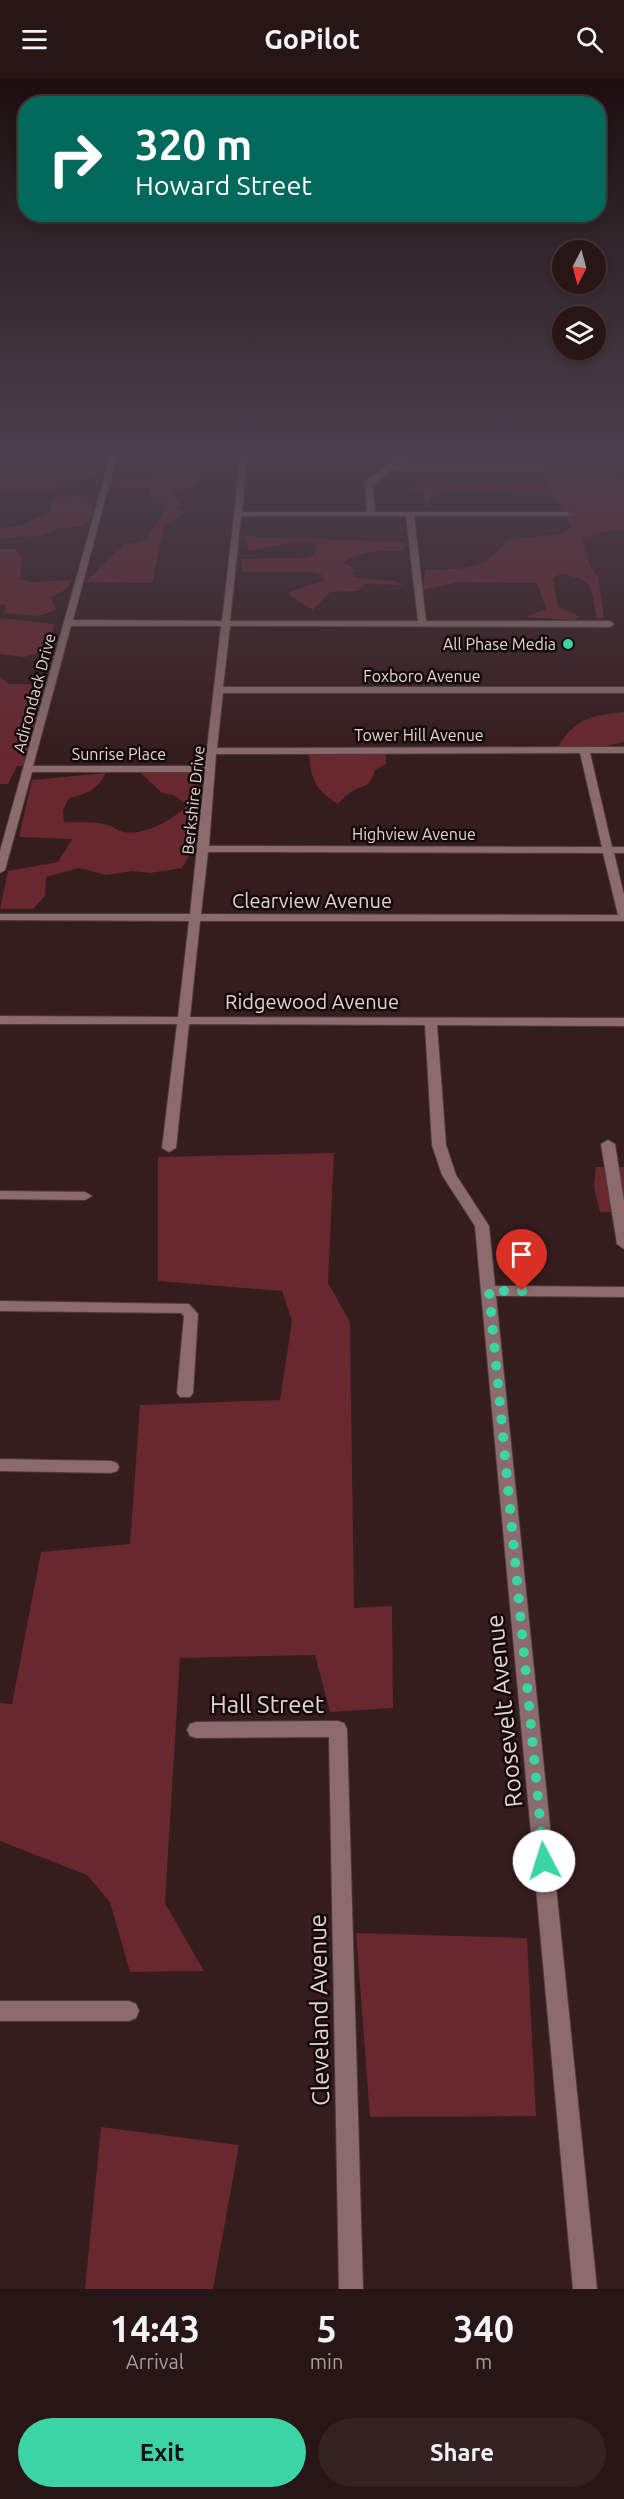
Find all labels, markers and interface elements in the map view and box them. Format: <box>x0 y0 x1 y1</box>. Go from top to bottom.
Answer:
icon: menu <box>18 23 51 56</box>
icon: search <box>573 23 606 56</box>
text: GoPilot <box>264 24 360 54</box>
icon: right <box>36 120 114 198</box>
text: 320 m <box>135 121 252 168</box>
text: Howard Street <box>135 170 312 200</box>
north arrow <box>552 240 606 294</box>
map controls <box>552 240 606 360</box>
button: layers <box>552 306 606 360</box>
street label: Adirondack Drive <box>9 631 59 755</box>
place label: All Phase Media <box>443 635 556 653</box>
marker: All Phase Media <box>561 637 575 651</box>
street label: Foxboro Avenue <box>363 667 481 685</box>
street label: Tower Hill Avenue <box>354 726 484 744</box>
street label: Sunrise Place <box>72 745 166 763</box>
street label: Berkshire Drive <box>178 745 208 855</box>
street label: Highview Avenue <box>352 825 476 843</box>
street label: Clearview Avenue <box>232 889 392 912</box>
street label: Ridgewood Avenue <box>225 990 399 1013</box>
pin <box>496 1229 547 1291</box>
icon: arrive <box>505 1238 538 1271</box>
street label: Roosevelt Avenue <box>480 1613 528 1809</box>
street label: Hall Street <box>210 1691 325 1718</box>
position arrow <box>512 1829 576 1893</box>
street label: Cleveland Avenue <box>304 1914 334 2106</box>
text: 14:43 <box>110 2308 200 2349</box>
text: 5 <box>316 2308 337 2349</box>
text: 340 <box>453 2308 514 2349</box>
text: Arrival <box>126 2350 184 2373</box>
text: min <box>310 2350 343 2373</box>
text: m <box>475 2350 492 2373</box>
button: Exit <box>18 2418 306 2487</box>
button: Share <box>318 2418 606 2487</box>

